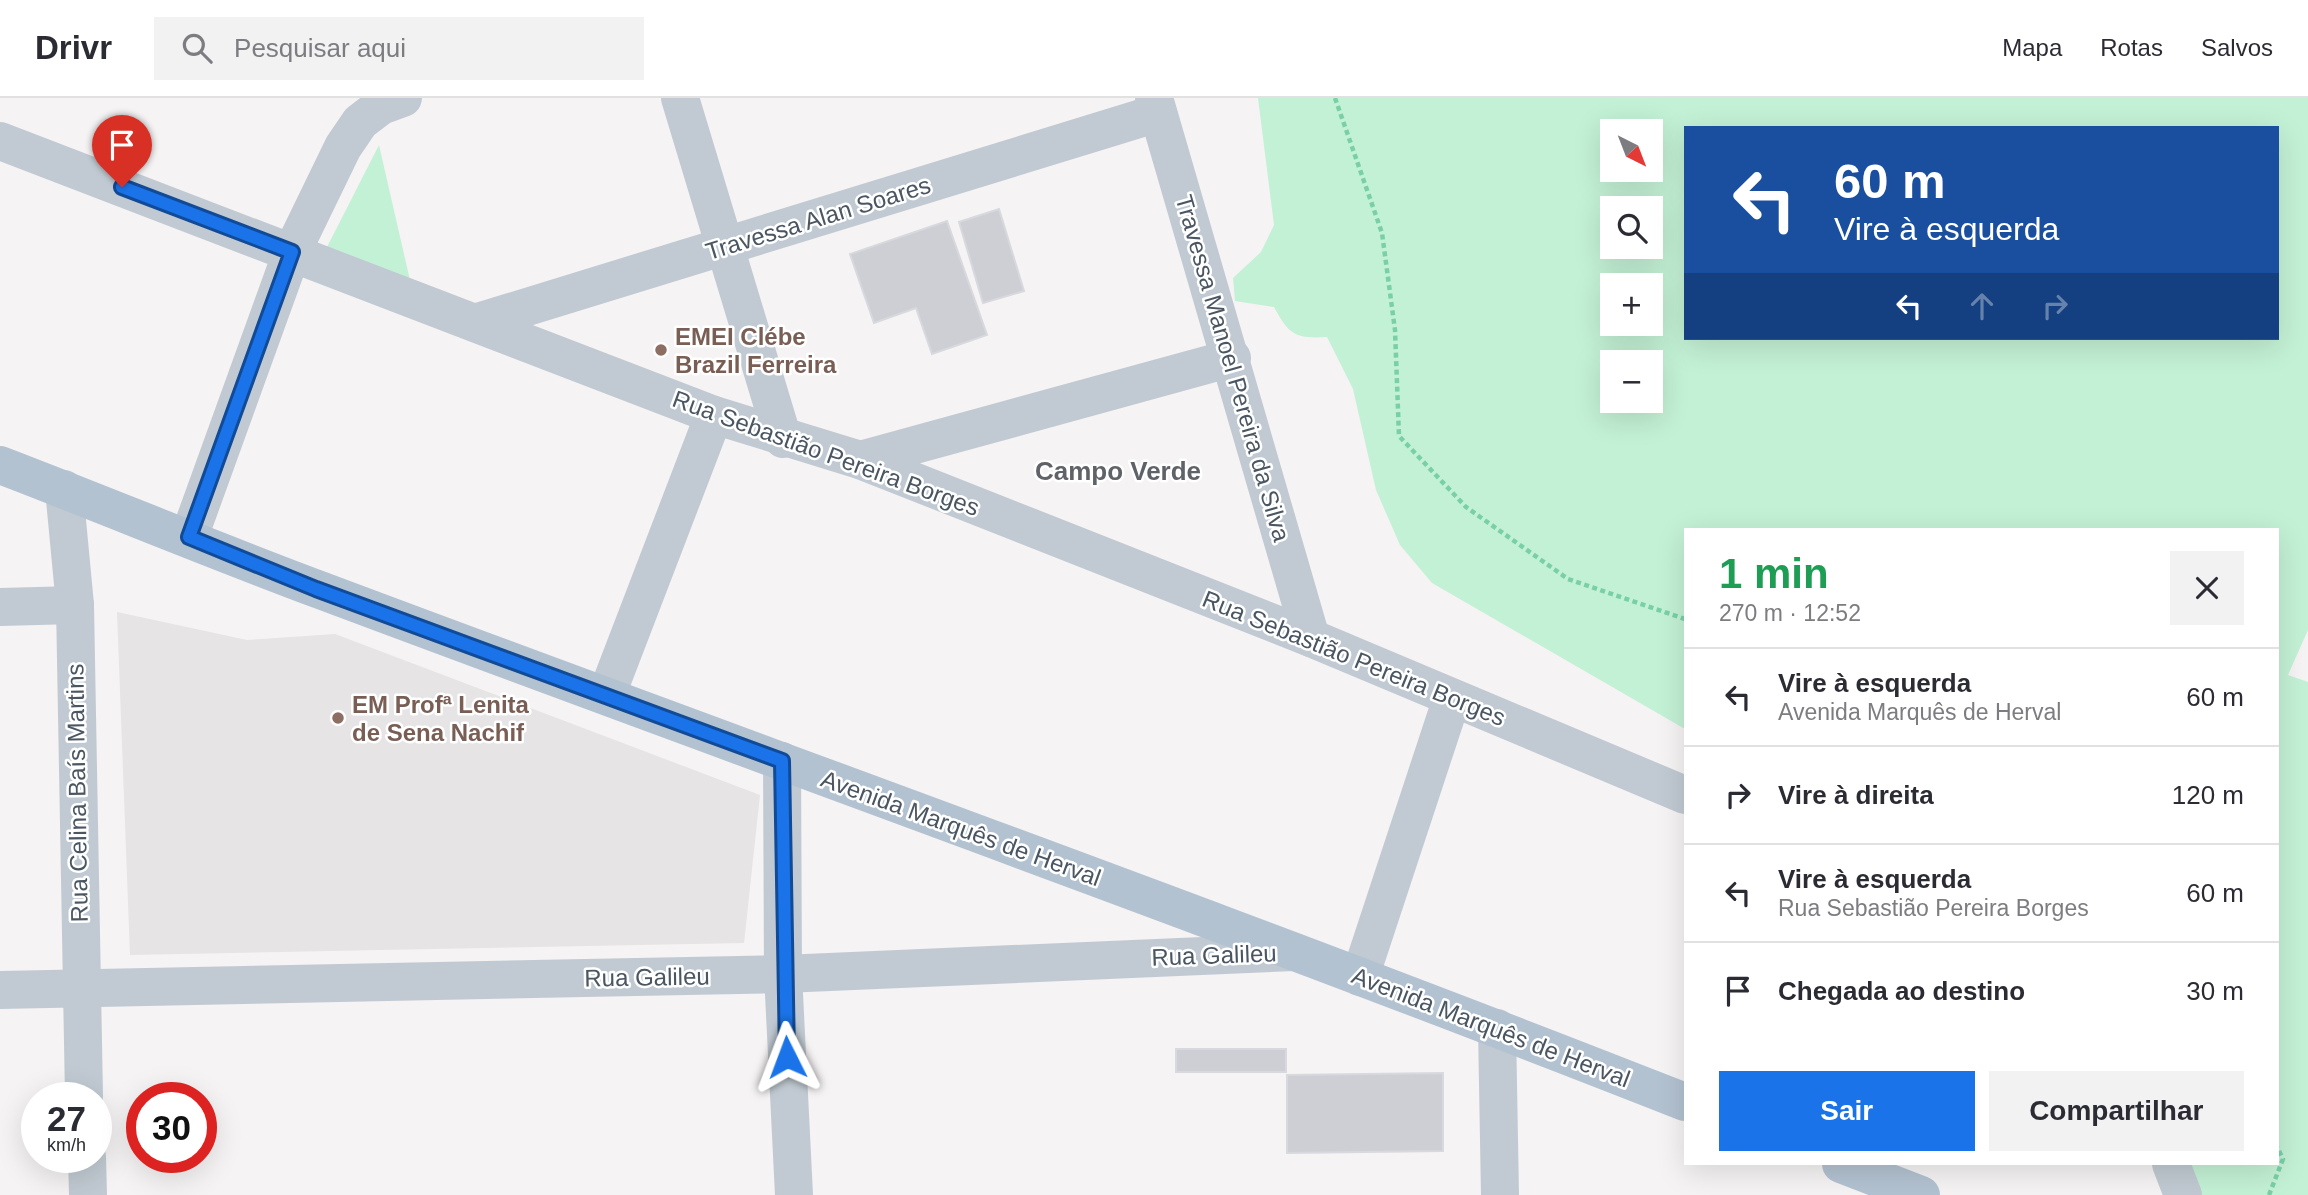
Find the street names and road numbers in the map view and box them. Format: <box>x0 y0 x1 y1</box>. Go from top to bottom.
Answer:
street label: Travessa Alan Soares <box>702 171 934 265</box>
street label: Travessa Manoel Pereira da Silva <box>1171 192 1296 545</box>
street label: Rua Sebastião Pereira Borges <box>669 385 983 521</box>
street label: Rua Sebastião Pereira Borges <box>1199 585 1509 731</box>
street label: Rua Celina Baís Martins <box>61 663 93 923</box>
street label: Avenida Marquês de Herval <box>817 765 1105 891</box>
street label: Rua Galileu <box>1151 939 1277 971</box>
street label: Avenida Marquês de Herval <box>1348 961 1634 1093</box>
street label: Rua Galileu <box>584 962 710 992</box>

